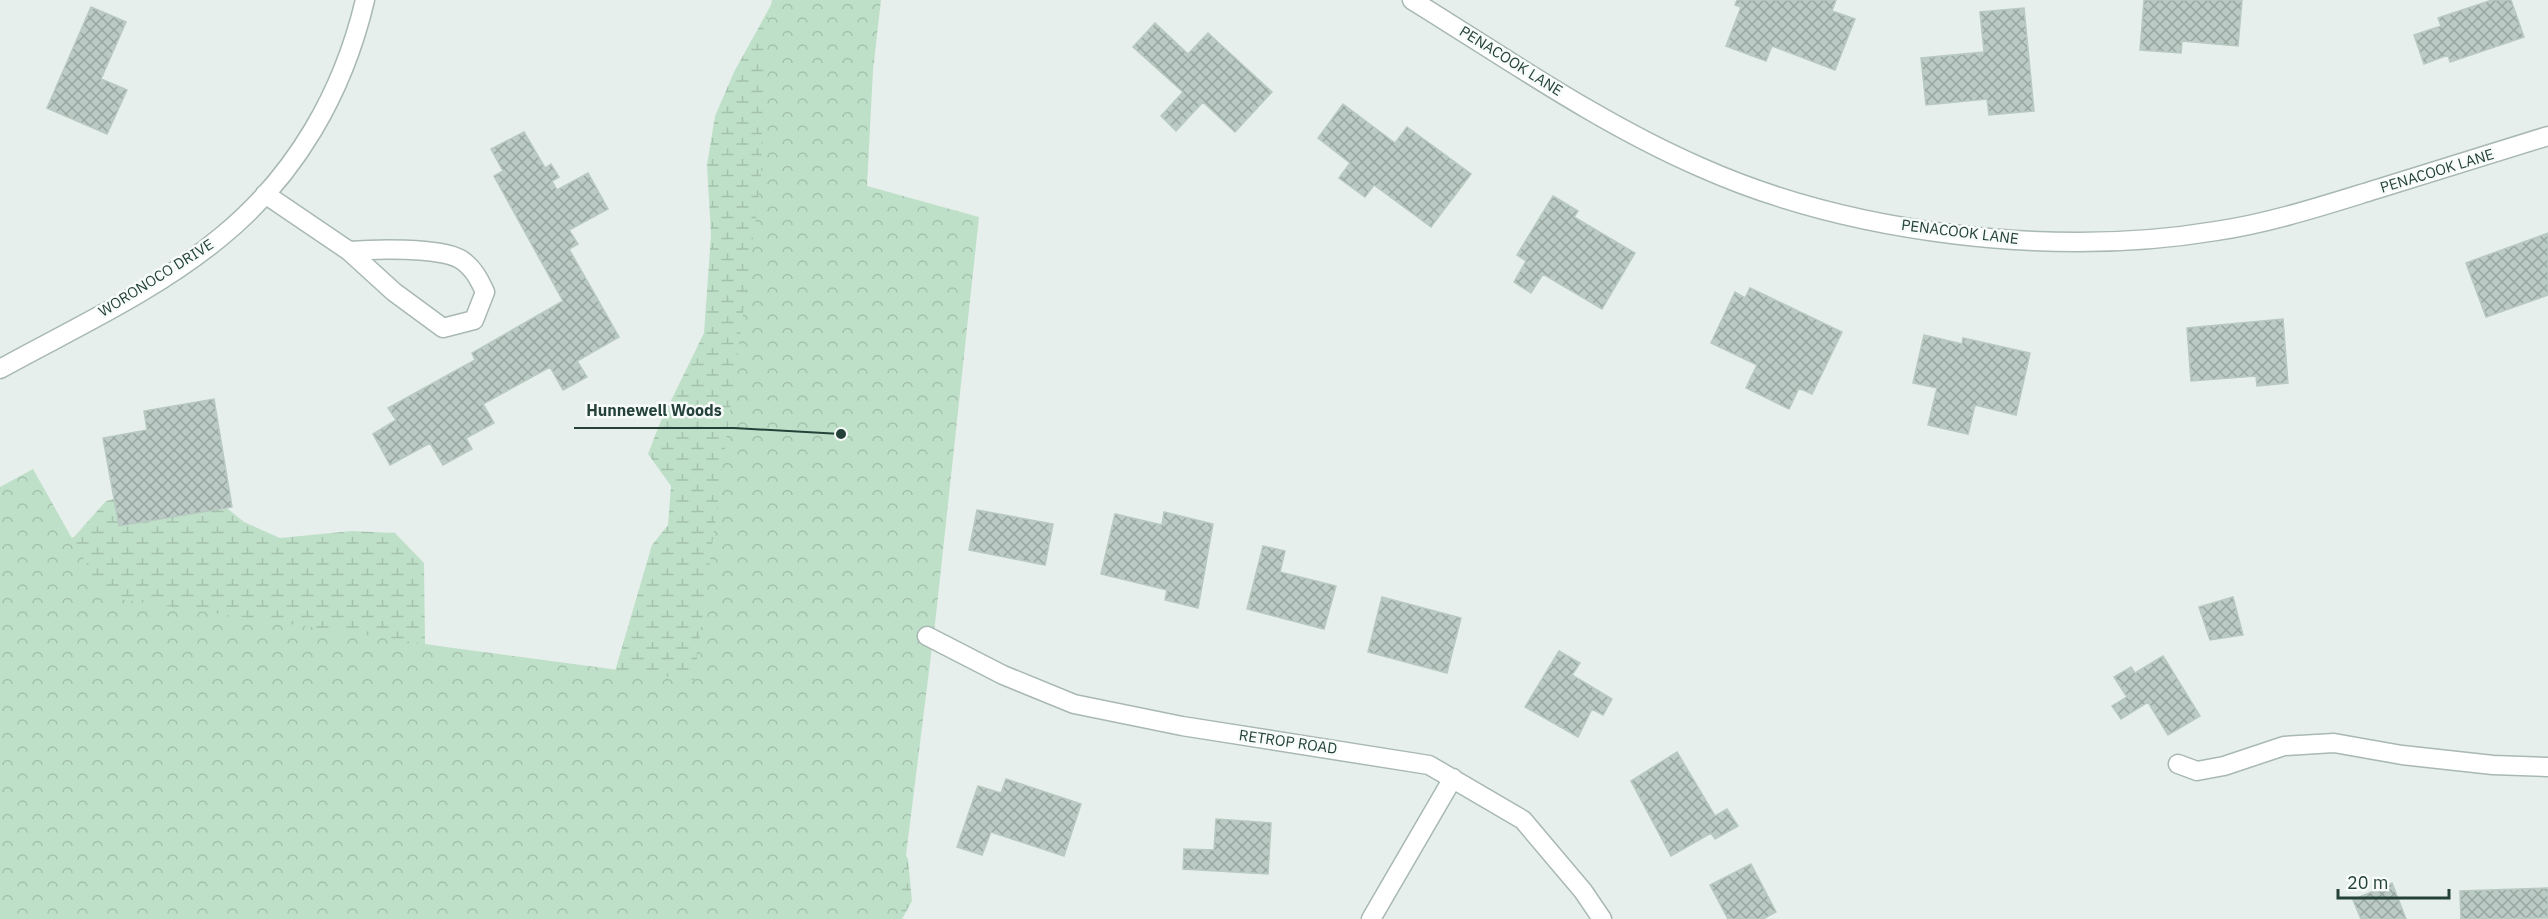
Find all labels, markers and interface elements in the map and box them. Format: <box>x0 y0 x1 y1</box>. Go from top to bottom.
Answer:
street label: PENACOOK LANE <box>1456 21 1566 100</box>
street label: PENACOOK LANE <box>2378 144 2496 197</box>
street label: PENACOOK LANE <box>1900 215 2020 248</box>
street label: WORONOCO DRIVE <box>95 235 217 321</box>
callout: Hunnewell Woods <box>574 394 734 428</box>
text: Hunnewell Woods <box>586 400 722 420</box>
street label: RETROP ROAD <box>1238 725 1338 758</box>
scale bar <box>2338 862 2449 900</box>
text: 20 m <box>2347 871 2389 894</box>

